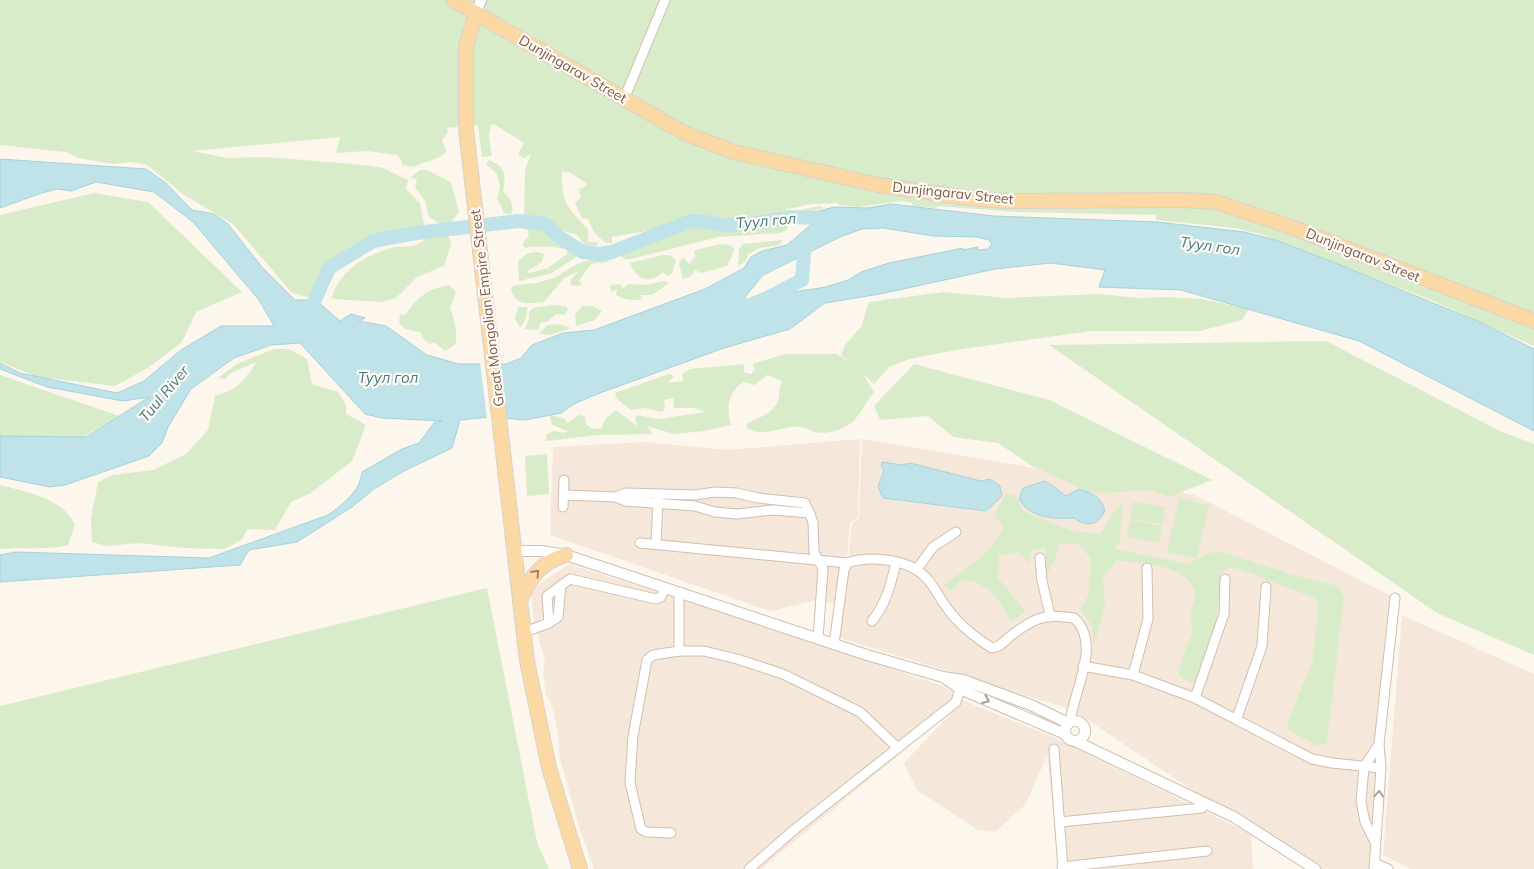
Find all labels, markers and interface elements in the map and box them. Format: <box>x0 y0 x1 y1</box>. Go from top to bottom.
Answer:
street label: Dunjingarav Street <box>516 31 630 107</box>
street label: Dunjingarav Street <box>892 178 1014 208</box>
street label: Great Mongolian Empire Street <box>466 208 508 408</box>
water label: Туул гол <box>735 208 797 233</box>
street label: Dunjingarav Street <box>1303 224 1423 286</box>
water label: Туул гол <box>1179 232 1242 259</box>
water label: Tuul River <box>134 361 193 426</box>
water label: Туул гол <box>358 368 418 387</box>
one-way arrow <box>530 569 539 578</box>
one-way arrow <box>981 693 990 704</box>
one-way arrow <box>1373 789 1384 797</box>

